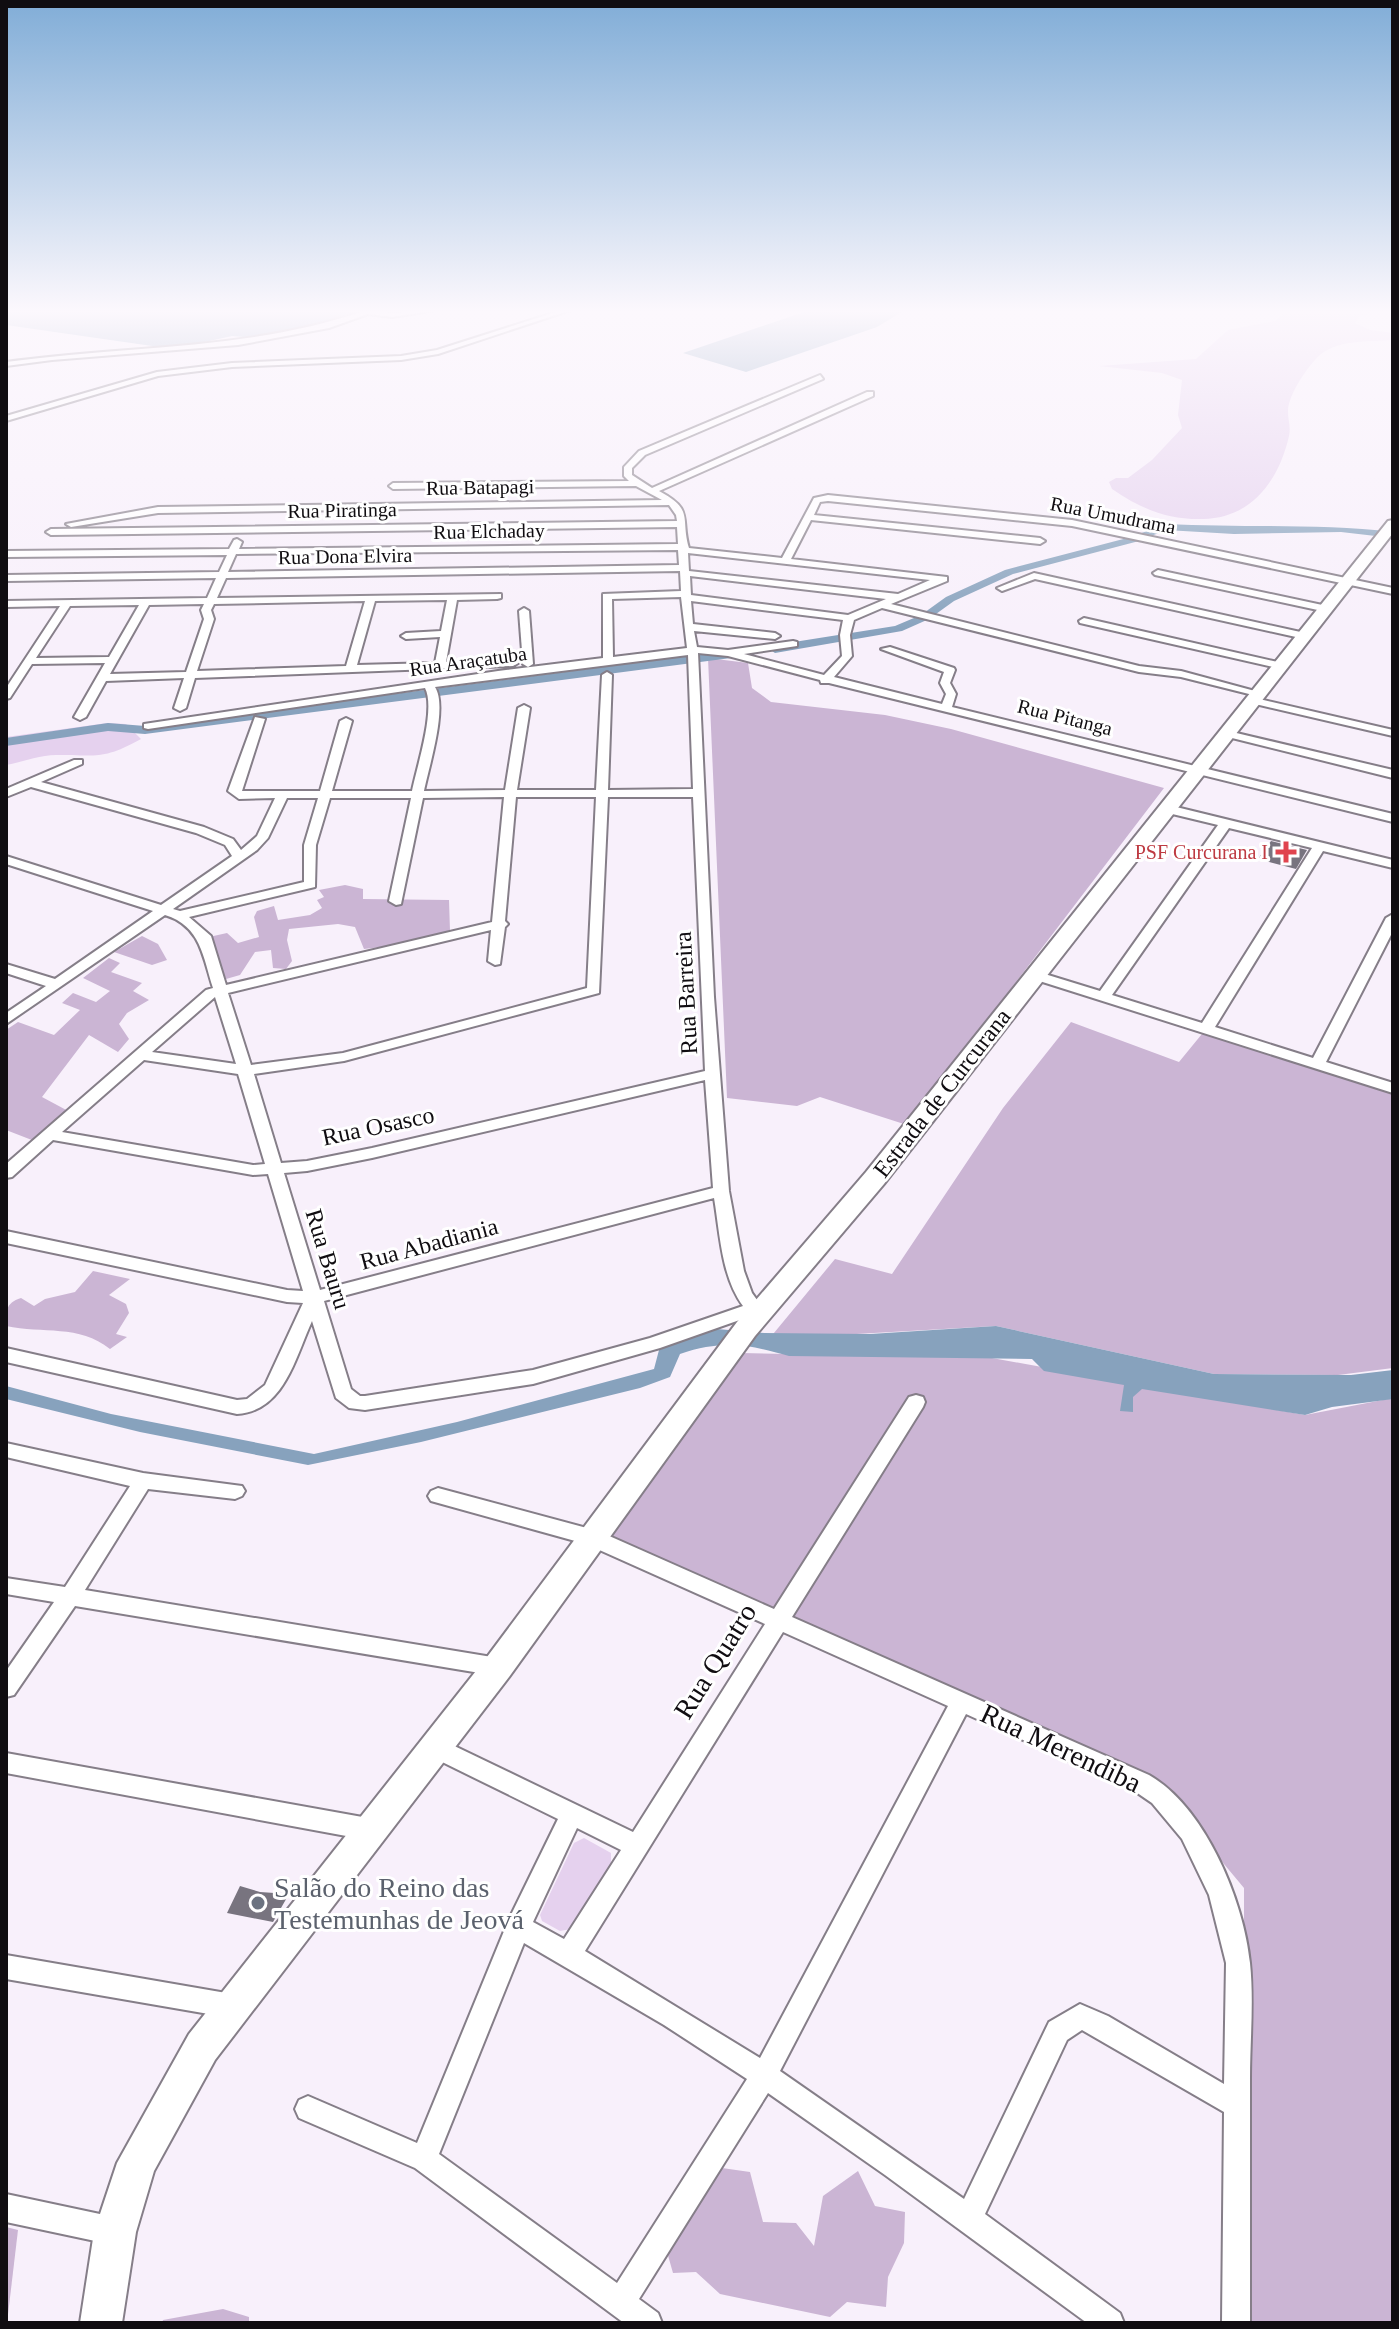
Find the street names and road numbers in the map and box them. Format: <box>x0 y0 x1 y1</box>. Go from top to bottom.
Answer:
street label: Rua Batapagi <box>426 475 535 500</box>
street label: Rua Umudrama <box>1048 492 1178 538</box>
street label: Rua Piratinga <box>287 498 397 523</box>
street label: Rua Elchaday <box>433 519 545 544</box>
street label: Rua Dona Elvira <box>278 544 413 568</box>
street label: Rua Araçatuba <box>408 642 528 681</box>
street label: Rua Pitanga <box>1015 695 1115 740</box>
street label: Rua Barreira <box>670 930 702 1055</box>
street label: Estrada de Curcurana <box>868 1003 1016 1182</box>
street label: Rua Osasco <box>320 1101 436 1151</box>
street label: Rua Bauru <box>300 1206 356 1312</box>
street label: Rua Abadiania <box>357 1213 501 1275</box>
street label: Rua Quatro <box>667 1598 763 1724</box>
street label: Rua Merendiba <box>976 1697 1147 1799</box>

